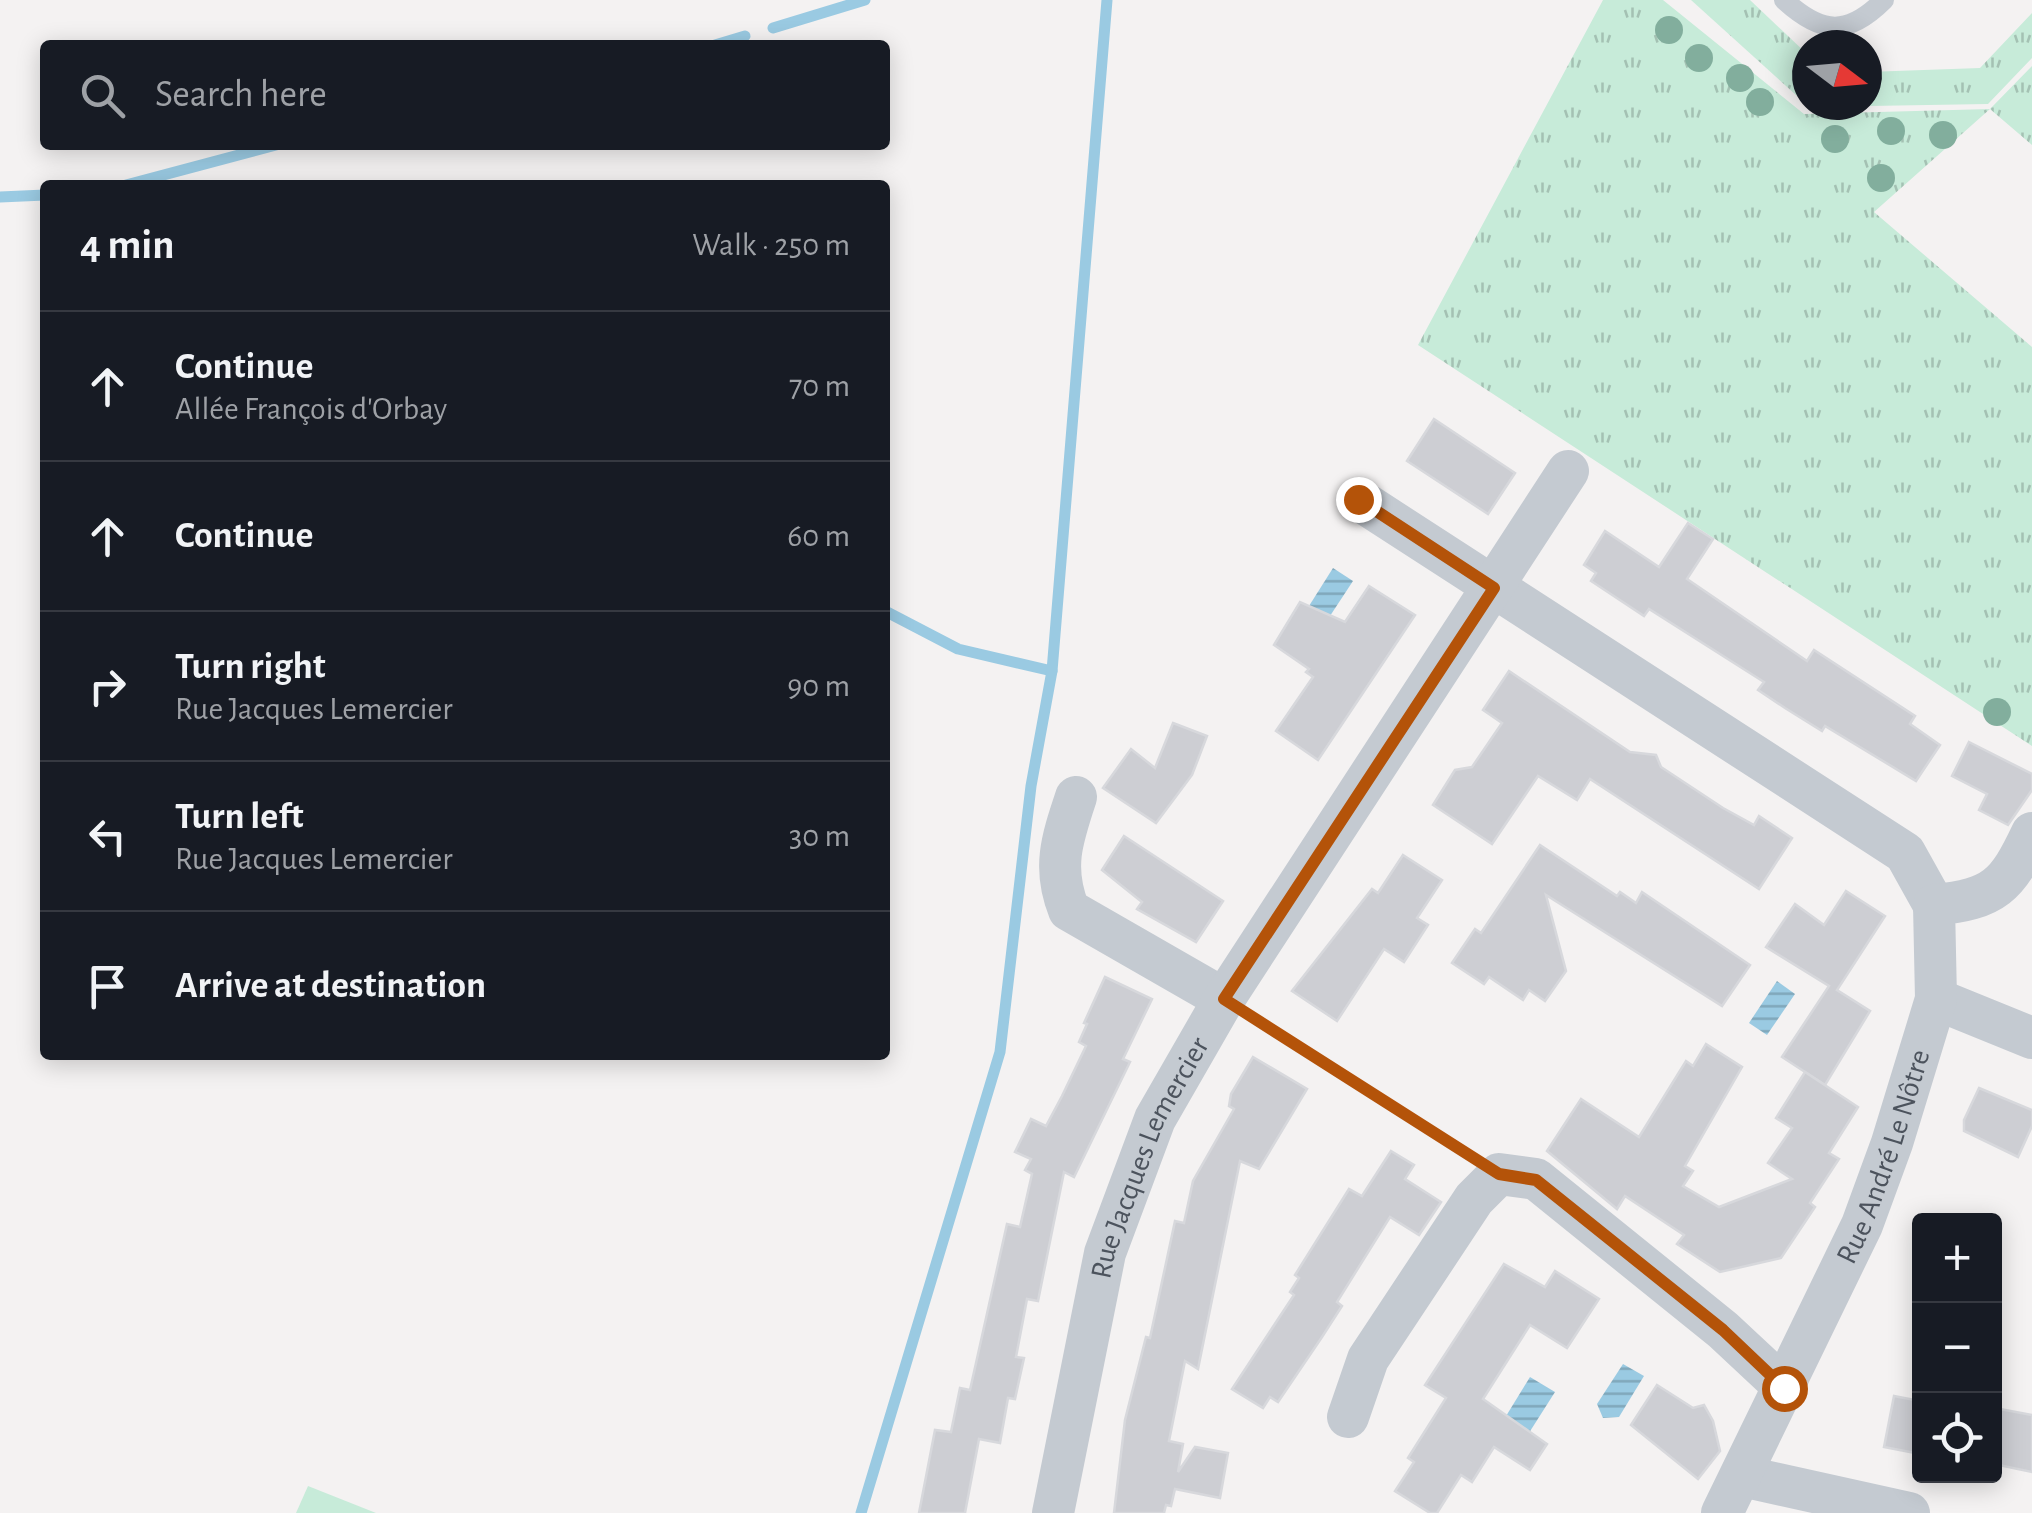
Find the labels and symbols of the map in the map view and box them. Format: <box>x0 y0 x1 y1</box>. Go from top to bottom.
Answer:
north arrow <box>1792 30 1882 120</box>
route end <box>1336 477 1382 523</box>
street label: Rue Jacques Lemercier <box>1086 1032 1215 1281</box>
street label: Rue André Le Nôtre <box>1832 1046 1936 1269</box>
route start <box>1762 1366 1808 1412</box>

